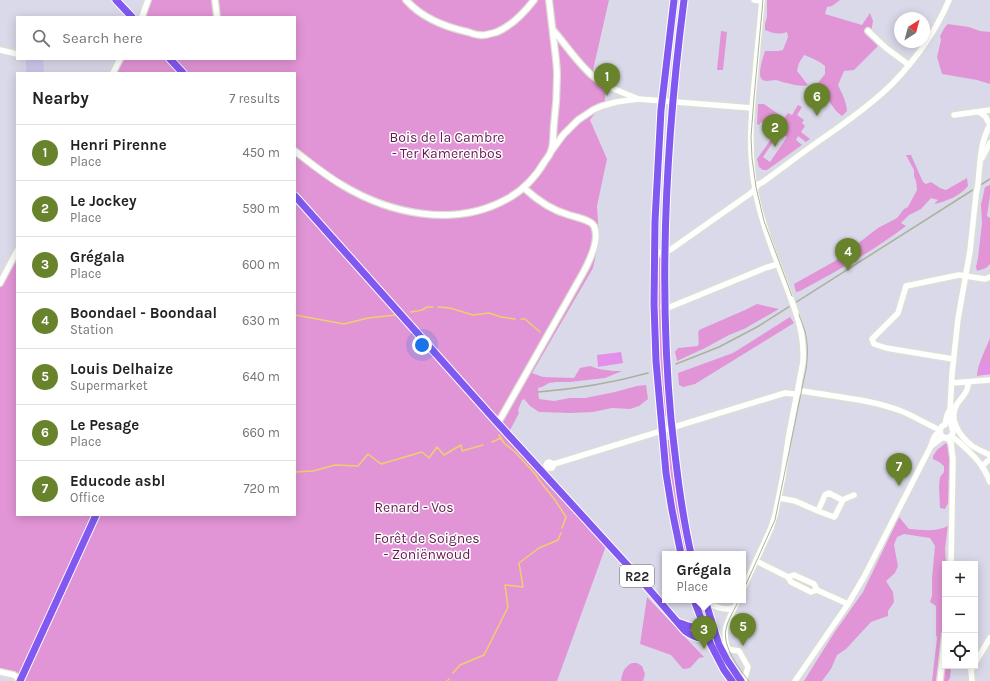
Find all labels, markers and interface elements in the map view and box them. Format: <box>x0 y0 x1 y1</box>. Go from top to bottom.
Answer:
north arrow <box>894 12 930 48</box>
search box <box>16 16 296 60</box>
icon: search <box>30 27 52 49</box>
text: Search here <box>62 29 143 47</box>
pin: 1 <box>594 63 620 96</box>
pin: 6 <box>804 83 830 116</box>
text: Nearby <box>32 88 89 108</box>
text: 7 results <box>229 91 280 106</box>
pin: 2 <box>762 114 788 147</box>
park label: Bois de la Cambre - Ter Kamerenbos <box>390 129 504 162</box>
text: Henri Pirenne <box>70 136 167 154</box>
text: 1 <box>43 145 47 160</box>
text: 450 m <box>242 145 280 160</box>
text: Place <box>70 154 101 169</box>
text: Le Jockey <box>70 192 137 210</box>
text: 2 <box>41 201 49 216</box>
text: 590 m <box>242 201 280 216</box>
text: Place <box>70 210 101 225</box>
pin: 4 <box>835 238 861 271</box>
text: Grégala <box>70 248 125 266</box>
text: 3 <box>41 257 49 272</box>
text: 600 m <box>242 257 280 272</box>
text: Place <box>70 266 101 281</box>
text: Boondael - Boondaal <box>70 304 217 322</box>
text: 4 <box>41 313 49 328</box>
text: 630 m <box>242 313 280 328</box>
text: Station <box>70 322 114 337</box>
your location <box>412 335 432 355</box>
text: Louis Delhaize <box>70 360 173 378</box>
text: 5 <box>41 369 49 384</box>
text: 640 m <box>242 369 280 384</box>
text: Supermarket <box>70 378 148 393</box>
text: Le Pesage <box>70 416 139 434</box>
text: 6 <box>41 425 49 440</box>
text: 660 m <box>242 425 280 440</box>
text: Place <box>70 434 101 449</box>
pin: 7 <box>886 453 912 486</box>
text: Educode asbl <box>70 472 165 490</box>
text: 7 <box>42 481 48 496</box>
text: 720 m <box>243 481 280 496</box>
text: Office <box>70 490 105 505</box>
park label: Renard - Vos <box>374 499 454 516</box>
park label: Forêt de Soignes - Zoniënwoud <box>374 530 480 563</box>
popup <box>662 551 746 603</box>
text: Grégala <box>677 561 731 579</box>
map controls <box>942 561 978 669</box>
button: + <box>942 561 978 597</box>
road number: R22 <box>620 565 654 587</box>
text: Place <box>677 579 708 594</box>
button: − <box>942 597 978 633</box>
pin: 5 <box>730 613 756 646</box>
pin: 3 <box>691 616 717 649</box>
button: locate <box>942 633 978 669</box>

